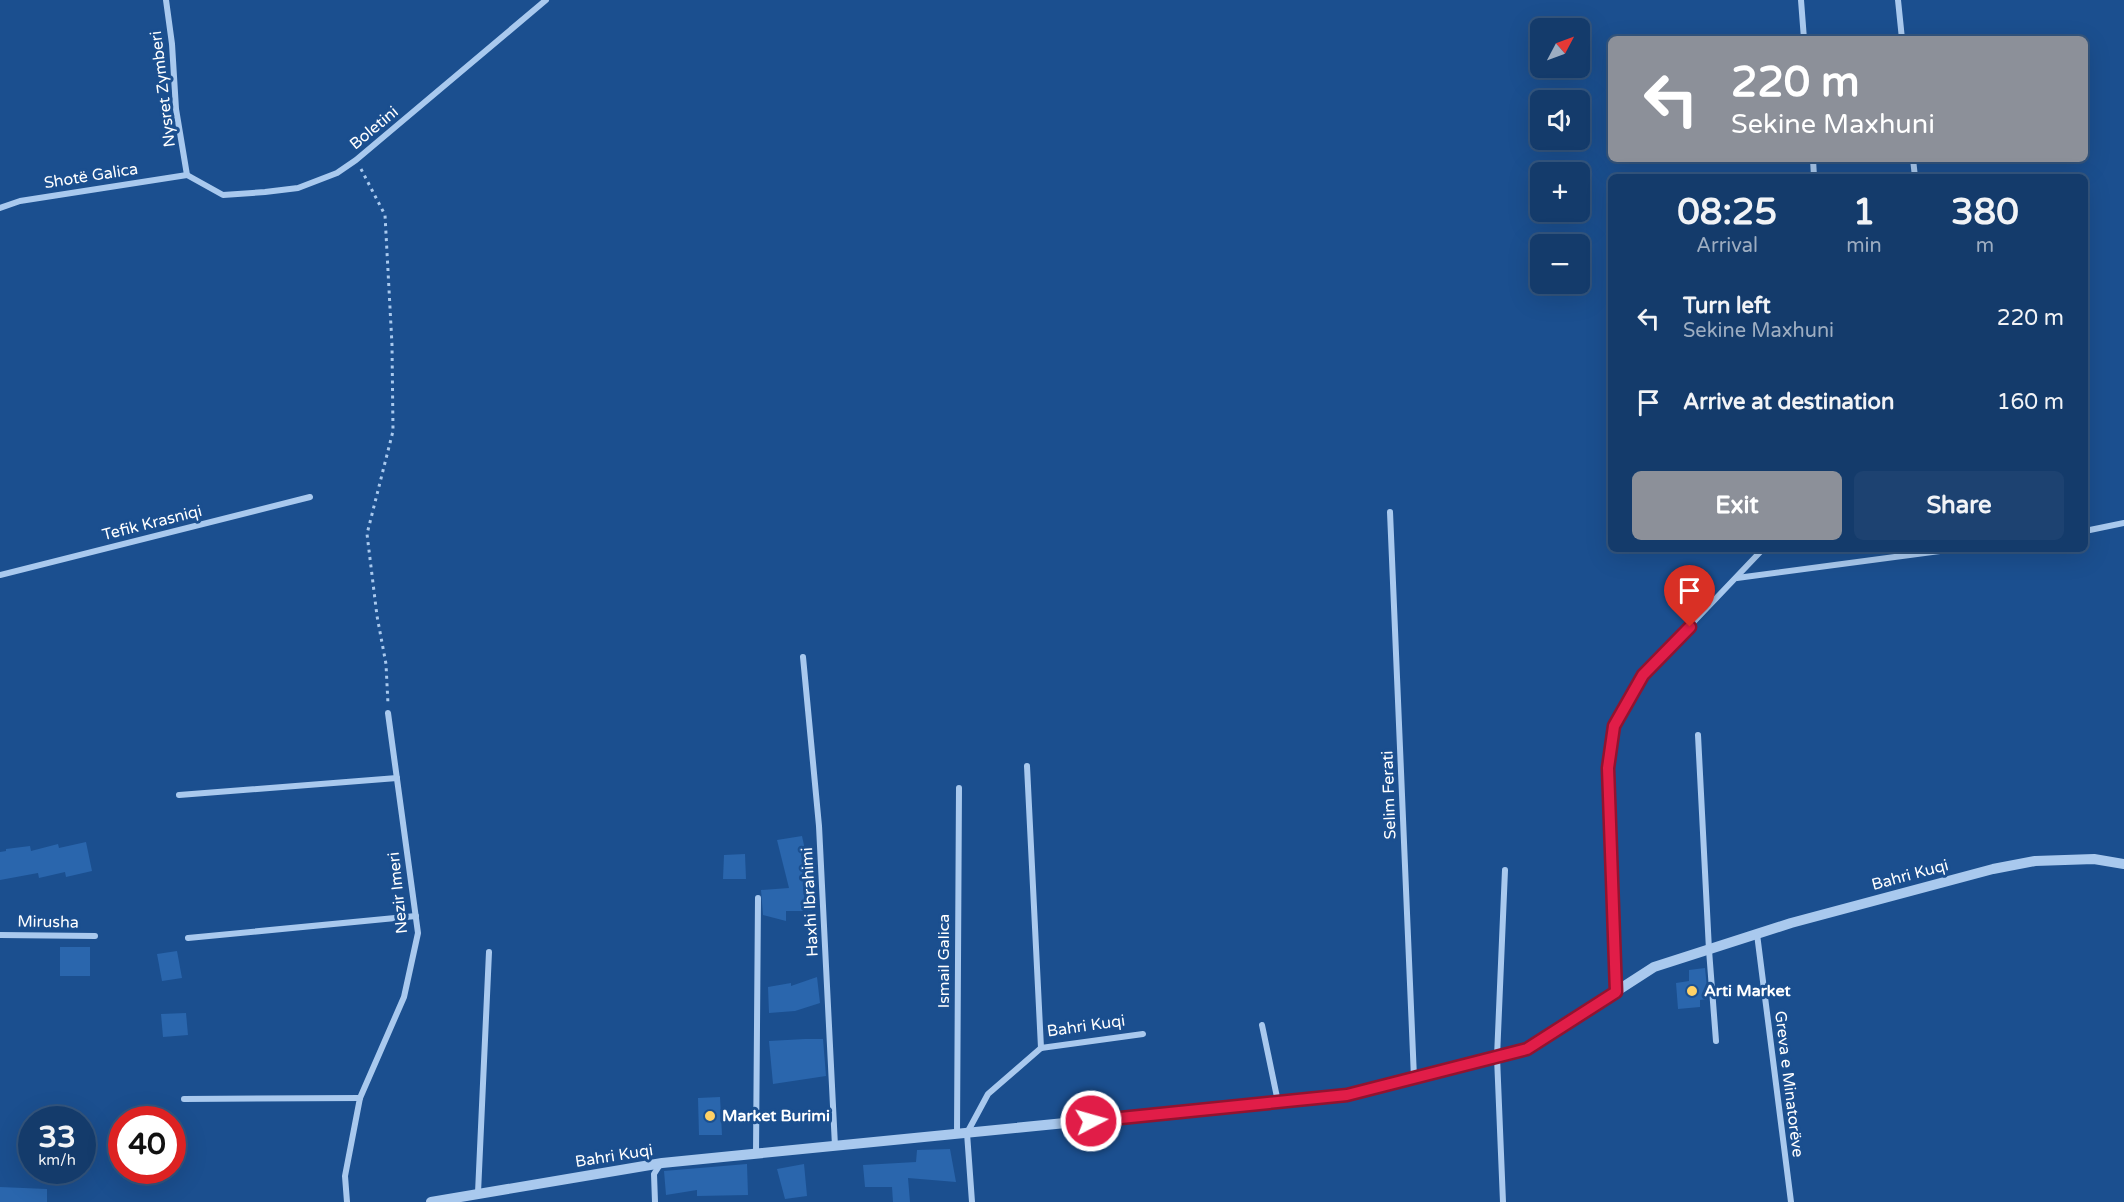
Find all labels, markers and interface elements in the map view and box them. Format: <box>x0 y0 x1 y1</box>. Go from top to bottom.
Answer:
north arrow <box>1530 18 1590 78</box>
map controls <box>1530 18 1590 294</box>
street label: Nysret Zymberi <box>146 30 180 148</box>
text: 220 m <box>1731 57 1860 108</box>
icon: left <box>1632 60 1710 138</box>
button: sound <box>1530 90 1590 150</box>
street label: Boletini <box>346 102 402 154</box>
text: Sekine Maxhuni <box>1731 108 1935 141</box>
street label: Shotë Galica <box>43 159 139 193</box>
button: + <box>1530 162 1590 222</box>
text: 08:25 <box>1677 191 1777 234</box>
text: 1 <box>1853 191 1875 234</box>
text: 380 <box>1951 191 2019 234</box>
button: − <box>1530 234 1590 294</box>
text: Arrival <box>1696 234 1758 258</box>
text: min <box>1846 234 1882 258</box>
text: m <box>1976 234 1994 258</box>
text: Turn left <box>1683 293 1771 319</box>
icon: left <box>1632 302 1665 335</box>
text: 220 m <box>1997 305 2064 331</box>
text: Sekine Maxhuni <box>1683 319 1834 343</box>
icon: arrive <box>1632 386 1665 419</box>
text: Arrive at destination <box>1683 389 1894 415</box>
text: 160 m <box>1997 389 2064 415</box>
button: Exit <box>1632 471 1842 540</box>
button: Share <box>1854 471 2064 540</box>
street label: Tefik Krasniqi <box>100 501 204 545</box>
pin <box>1664 565 1715 627</box>
icon: arrive <box>1673 574 1706 607</box>
street label: Selim Ferati <box>1377 750 1401 840</box>
street label: Haxhi Ibrahimi <box>797 847 823 957</box>
street label: Nezir Imeri <box>384 851 412 935</box>
street label: Bahri Kuqi <box>1869 855 1951 895</box>
street label: Mirusha <box>17 911 79 933</box>
street label: Ismail Galica <box>934 914 954 1008</box>
place label: Arti Market <box>1704 981 1791 1001</box>
marker: Arti Market <box>1685 984 1699 998</box>
street label: Greva e Minatorëve <box>1770 1010 1808 1158</box>
street label: Bahri Kuqi <box>1046 1011 1126 1041</box>
position arrow <box>1059 1089 1123 1153</box>
speed limit sign: 40 <box>108 1106 186 1184</box>
place label: Market Burimi <box>722 1106 830 1126</box>
marker: Market Burimi <box>703 1109 717 1123</box>
text: 33 <box>38 1119 76 1156</box>
street label: Bahri Kuqi <box>574 1140 654 1172</box>
text: km/h <box>38 1151 76 1169</box>

